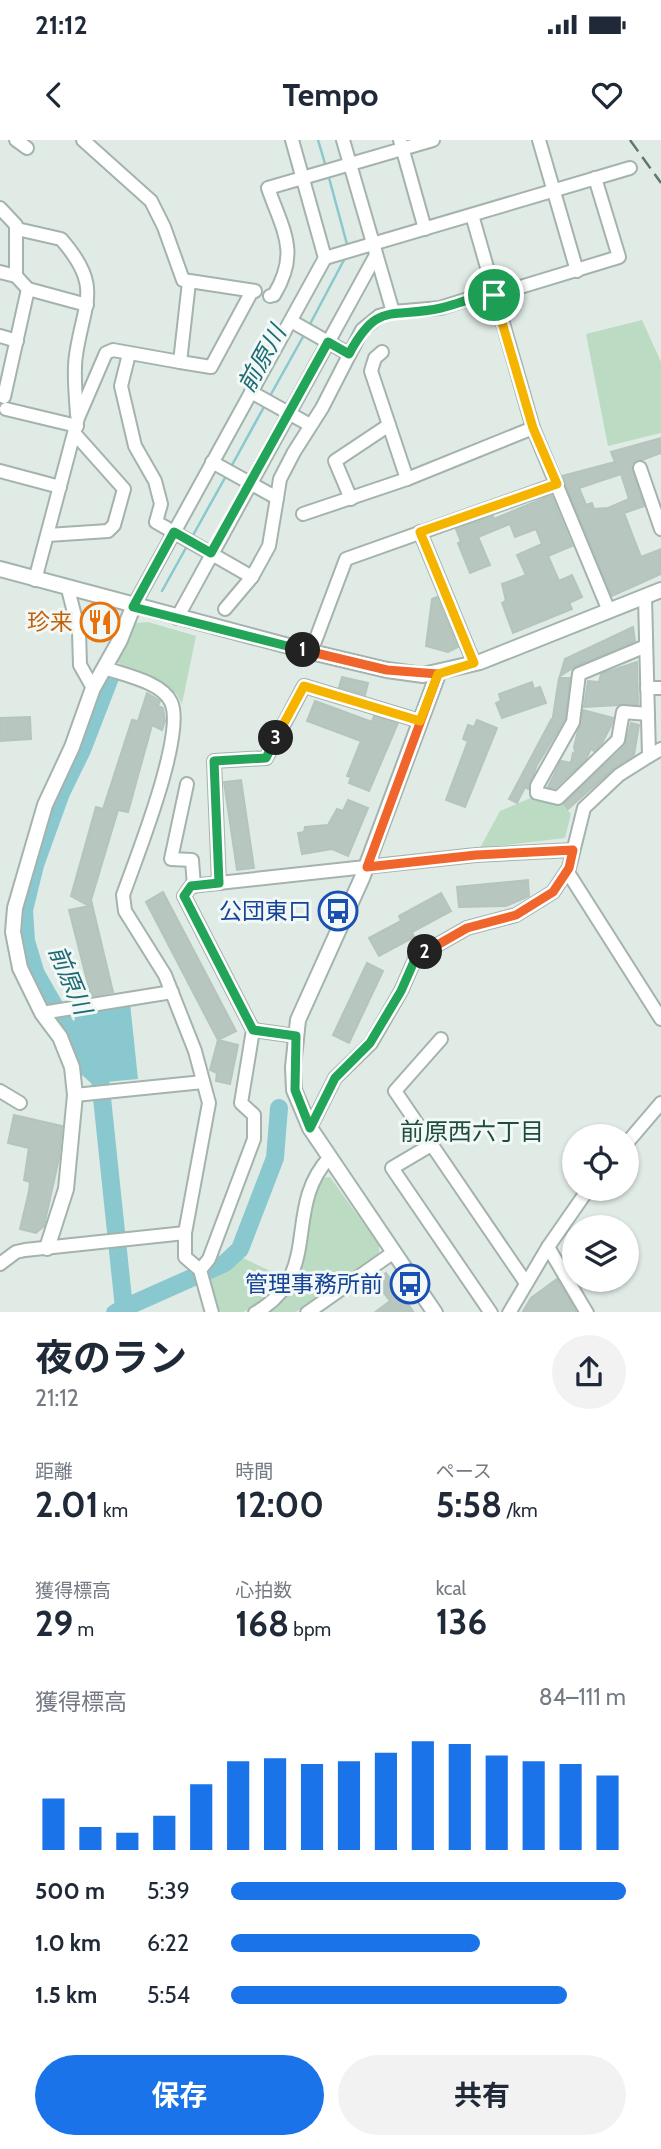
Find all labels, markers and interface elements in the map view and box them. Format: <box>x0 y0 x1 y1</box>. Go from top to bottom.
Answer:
text: 21:12 <box>35 9 87 41</box>
text: Tempo <box>282 75 379 114</box>
icon: back <box>35 76 73 114</box>
icon: heart <box>588 76 626 114</box>
pin <box>464 265 524 325</box>
icon: arrive <box>475 276 513 314</box>
water label: 前原川 <box>231 318 293 397</box>
restaurant icon: 珍来 <box>79 601 121 643</box>
place label: 珍来 <box>27 608 73 636</box>
pin: 1 <box>286 632 320 668</box>
text: 1 <box>299 638 306 661</box>
pin: 3 <box>258 720 294 756</box>
text: 3 <box>270 726 281 749</box>
bus stop icon: 公団東口 <box>317 890 359 932</box>
place label: 公団東口 <box>219 897 311 925</box>
pin: 2 <box>408 934 442 970</box>
text: 2 <box>419 940 430 963</box>
water label: 前原川 <box>43 941 99 1021</box>
district label: 前原西六丁目 <box>400 1117 544 1146</box>
map controls <box>562 1124 639 1292</box>
button: locate <box>562 1124 639 1201</box>
button: layers <box>562 1215 639 1292</box>
bus stop icon: 管理事務所前 <box>389 1263 431 1305</box>
place label: 管理事務所前 <box>245 1270 383 1298</box>
text: 夜のラン <box>35 1334 187 1381</box>
button: share <box>552 1335 626 1409</box>
text: 21:12 <box>35 1384 79 1412</box>
text: 距離 <box>35 1460 73 1483</box>
text: 時間 <box>235 1460 273 1483</box>
text: ペース <box>436 1460 492 1483</box>
text: 2.01 <box>35 1483 99 1526</box>
text: 12:00 <box>235 1483 324 1526</box>
text: 5:58 <box>436 1483 502 1526</box>
text: km <box>99 1499 128 1522</box>
text: /km <box>502 1499 538 1522</box>
text: kcal <box>436 1577 466 1600</box>
text: 獲得標高 <box>35 1579 111 1602</box>
text: 心拍数 <box>235 1579 292 1602</box>
text: 136 <box>436 1600 487 1643</box>
text: 29 <box>35 1602 73 1645</box>
text: 168 <box>235 1602 289 1645</box>
text: m <box>73 1618 94 1641</box>
text: bpm <box>289 1618 331 1641</box>
text: 84–111 m <box>539 1683 626 1711</box>
text: 獲得標高 <box>35 1688 127 1716</box>
text: 500 m <box>35 1877 105 1905</box>
text: 5:39 <box>147 1877 190 1905</box>
text: 1.0 km <box>35 1929 101 1957</box>
text: 6:22 <box>147 1929 189 1957</box>
text: 1.5 km <box>35 1981 97 2009</box>
text: 5:54 <box>147 1981 190 2009</box>
button: 保存 <box>35 2055 324 2135</box>
button: 共有 <box>338 2055 626 2135</box>

